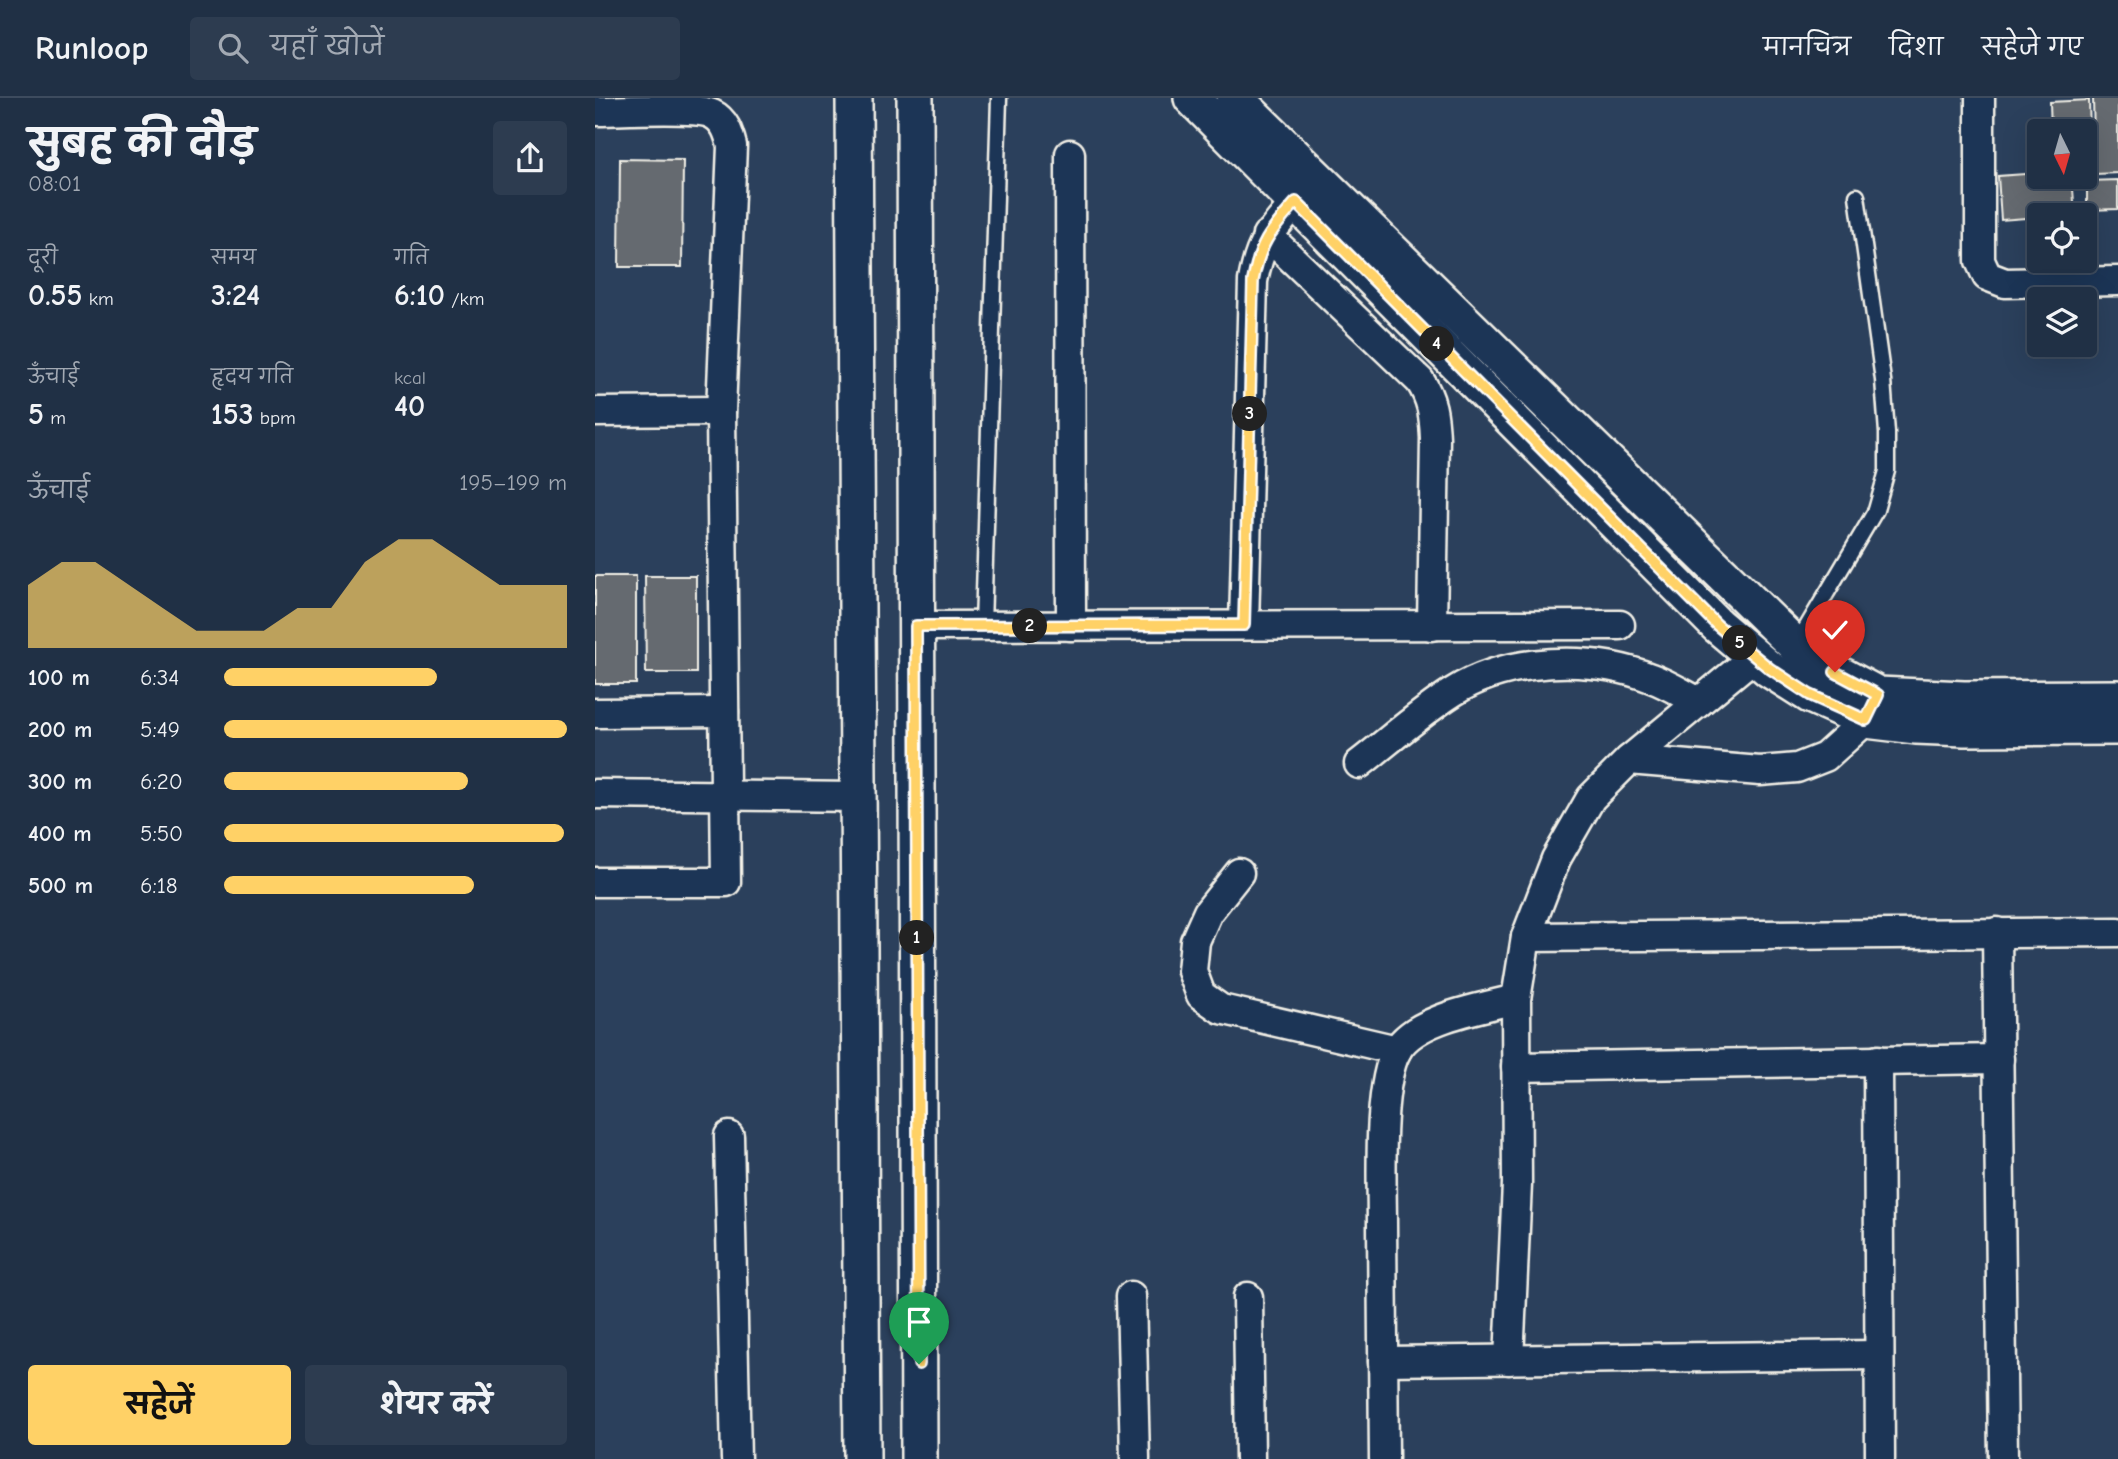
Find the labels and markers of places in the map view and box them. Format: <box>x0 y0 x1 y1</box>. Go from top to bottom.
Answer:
pin: 4 <box>1419 327 1455 362</box>
pin: 3 <box>1233 396 1267 432</box>
pin <box>1805 600 1865 672</box>
pin: 2 <box>1013 608 1047 644</box>
pin: 5 <box>1723 626 1757 660</box>
pin: 1 <box>899 920 935 956</box>
pin <box>889 1292 949 1364</box>

